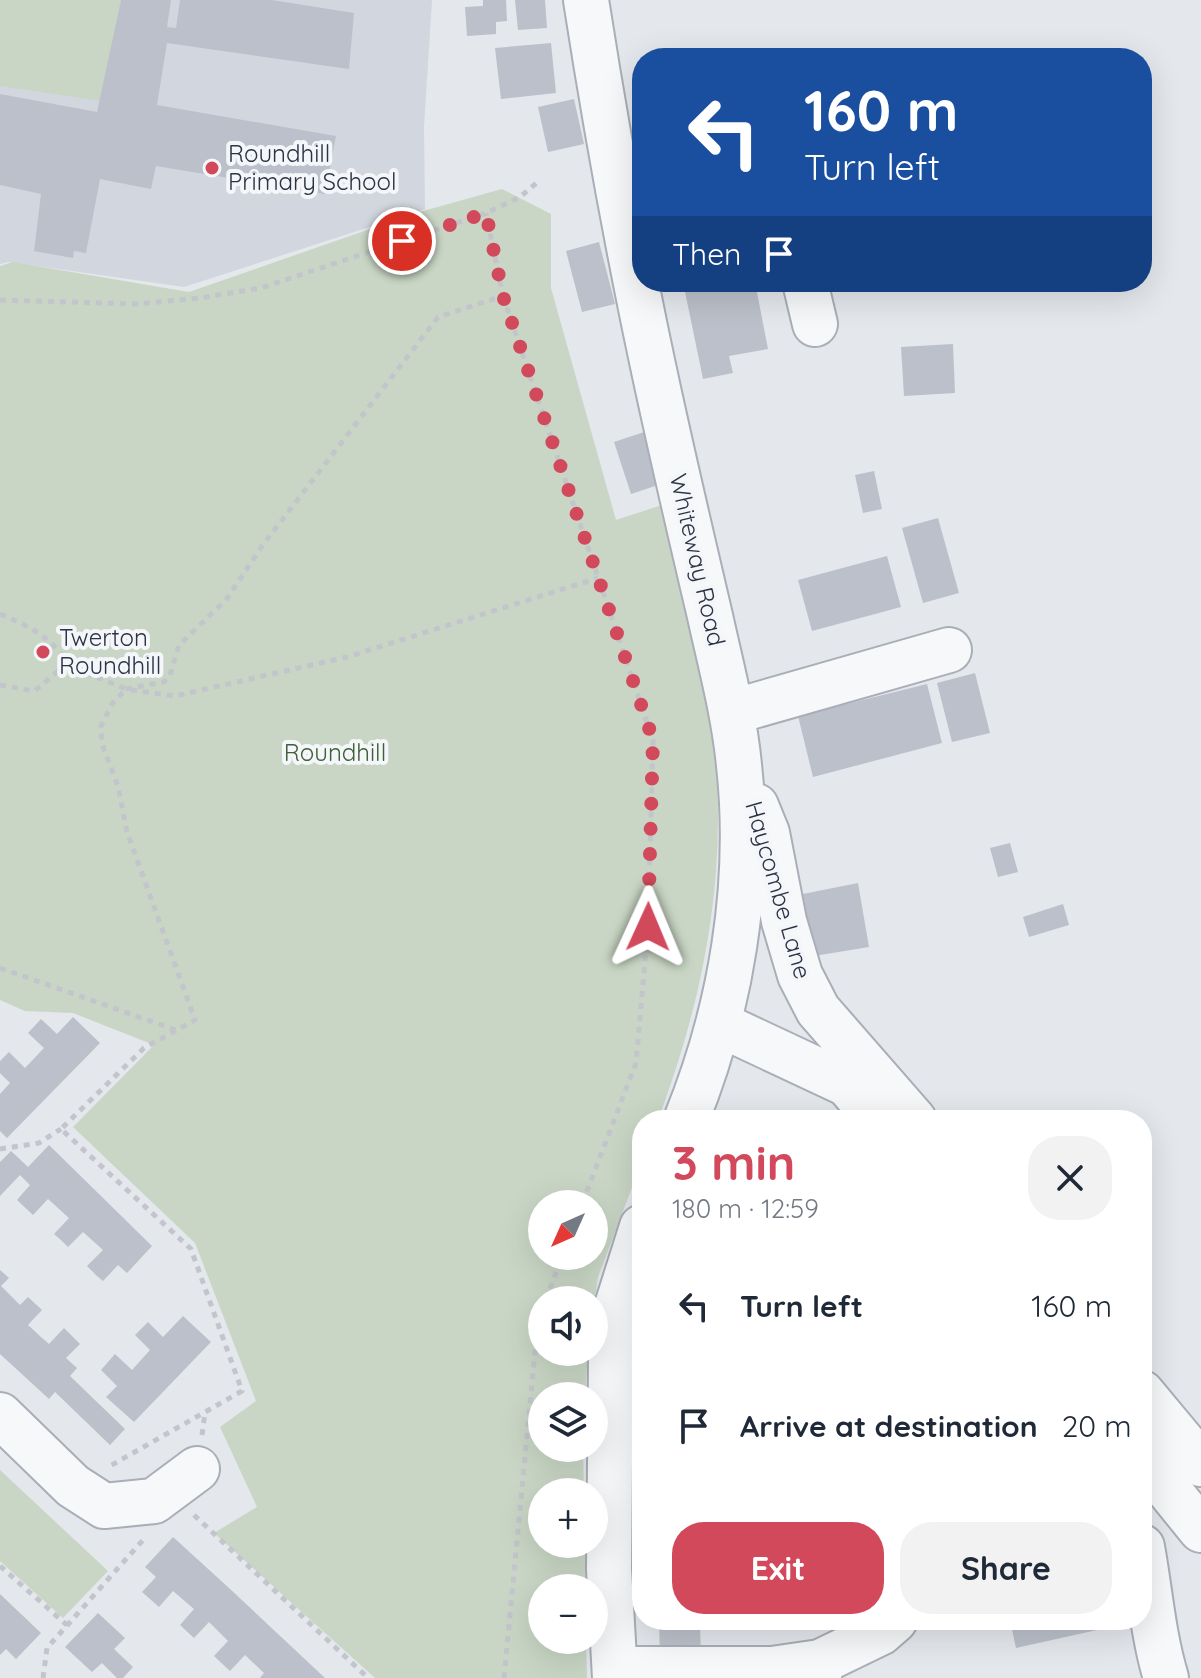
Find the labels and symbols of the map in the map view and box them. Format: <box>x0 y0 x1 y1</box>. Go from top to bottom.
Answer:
place label: Roundhill Primary School <box>228 138 397 196</box>
marker: Roundhill Primary School <box>203 159 221 177</box>
pin <box>368 207 436 275</box>
street label: Whiteway Road <box>664 471 732 649</box>
place label: Twerton Roundhill <box>59 622 161 680</box>
marker: Twerton Roundhill <box>34 643 52 661</box>
park label: Roundhill <box>284 737 386 767</box>
street label: Haycombe Lane <box>739 797 819 982</box>
position arrow <box>606 885 690 969</box>
north arrow <box>528 1190 608 1270</box>

